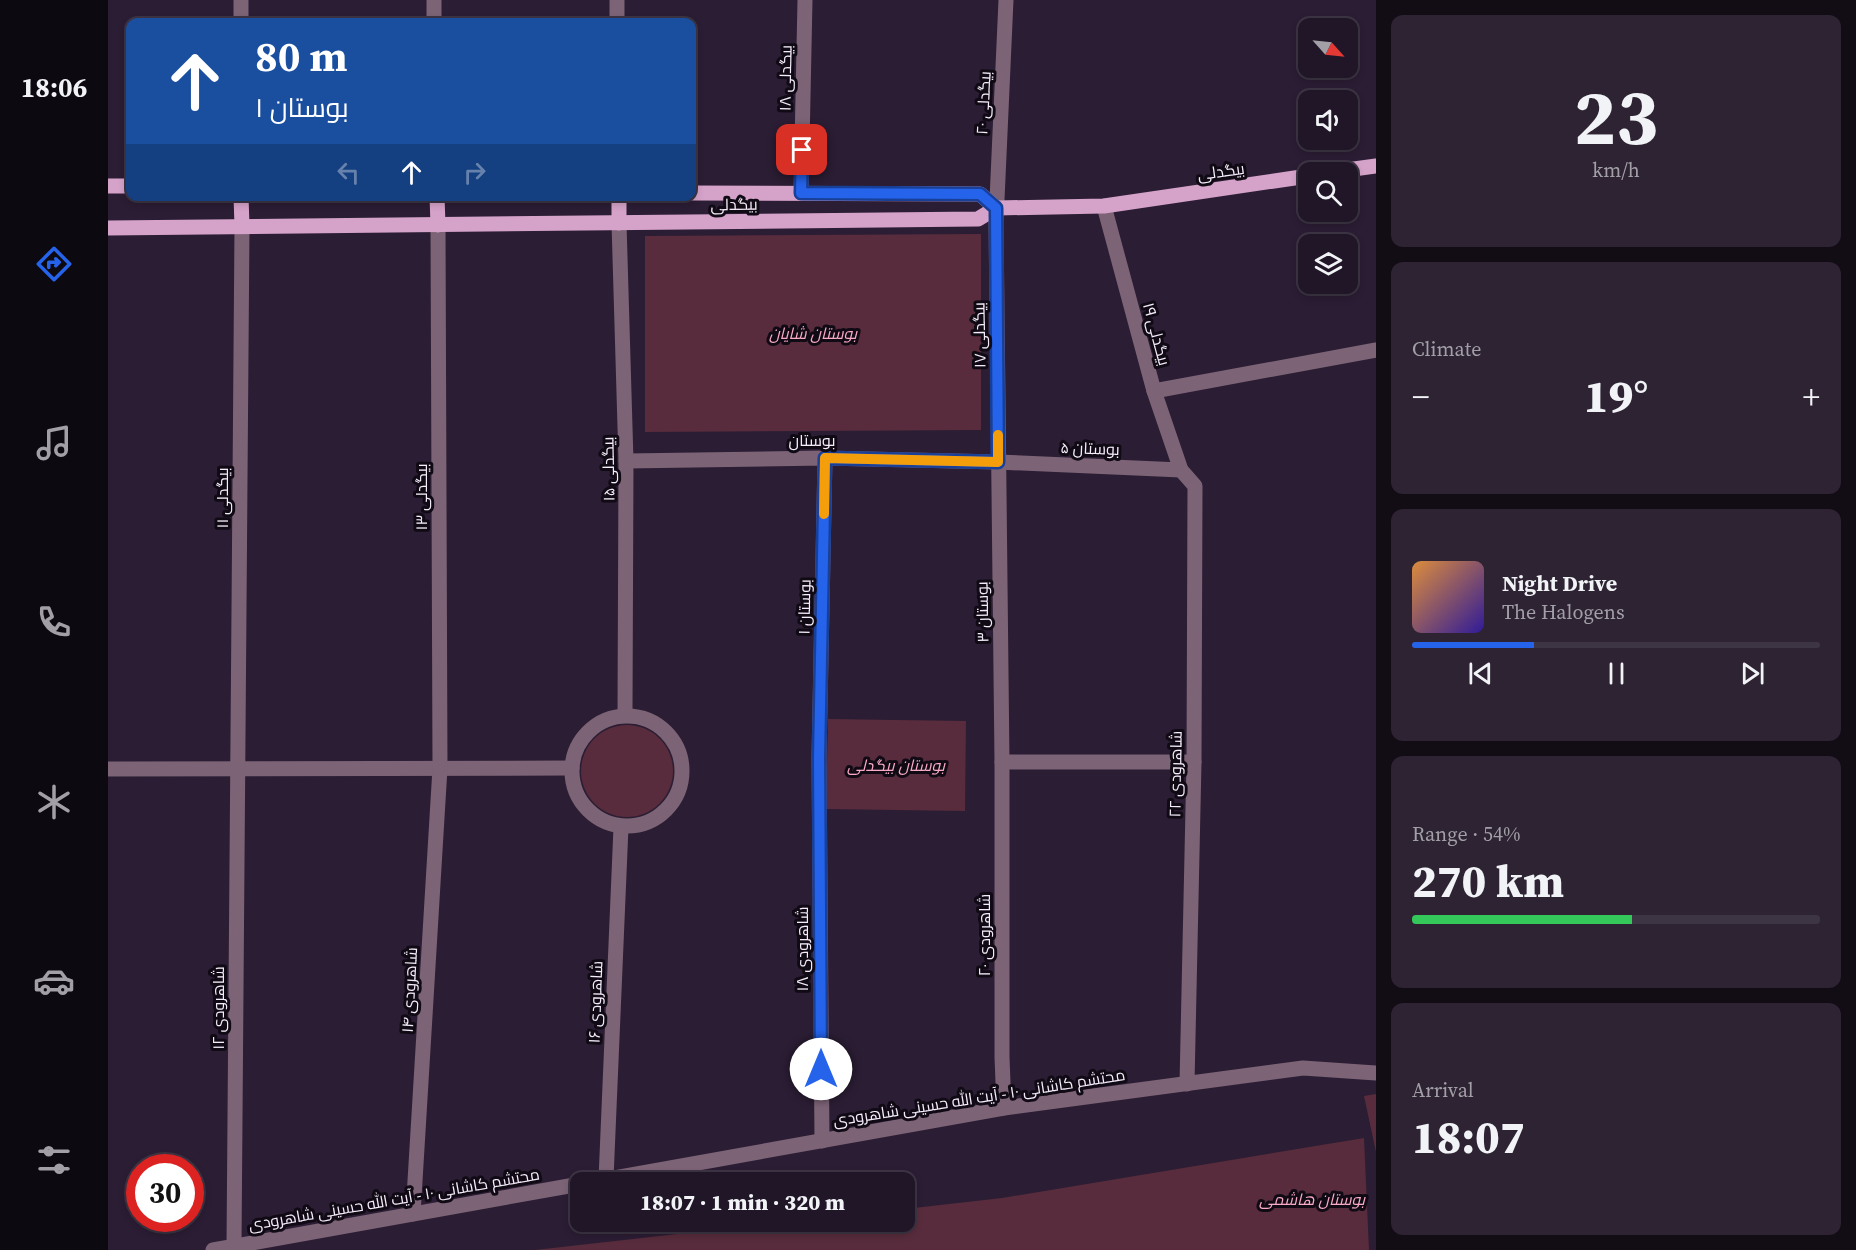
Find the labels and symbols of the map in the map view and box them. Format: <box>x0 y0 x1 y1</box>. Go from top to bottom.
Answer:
north arrow <box>1298 18 1358 78</box>
street label: بیگدلی ۱۸ <box>773 45 797 111</box>
street label: بیگدلی ۲۰ <box>970 71 996 135</box>
pin <box>776 124 827 175</box>
street label: بیگدلی <box>1196 157 1246 185</box>
street label: بیگدلی <box>710 193 758 215</box>
street label: بیگدلی ۱۹ <box>1138 300 1176 368</box>
street label: بیگدلی ۱۷ <box>967 302 991 368</box>
park label: بوستان شایان <box>769 322 858 344</box>
street label: بوستان <box>789 429 835 451</box>
street label: بیگدلی ۱۵ <box>596 436 620 502</box>
street label: بوستان ۵ <box>1060 436 1120 460</box>
street label: بیگدلی ۱۳ <box>410 464 432 530</box>
street label: بیگدلی ۱۱ <box>211 467 233 529</box>
street label: بوستان ۱ <box>793 579 815 635</box>
street label: بوستان ۳ <box>970 581 994 643</box>
street label: شاهرودی ۲۲ <box>1163 730 1187 818</box>
park label: بوستان بیگدلی <box>847 754 946 776</box>
street label: شاهرودی ۲۰ <box>973 894 995 976</box>
street label: شاهرودی ۱۸ <box>791 907 813 991</box>
street label: شاهرودی ۱۴ <box>396 947 422 1033</box>
street label: شاهرودی ۱۶ <box>583 960 607 1044</box>
street label: شاهرودی ۱۲ <box>207 966 229 1050</box>
position arrow <box>789 1037 853 1101</box>
street label: محتشم کاشانی ۱۰ - آیت الله حسینی شاهرودی <box>831 1063 1127 1132</box>
speed limit sign: 30 <box>126 1154 204 1232</box>
street label: محتشم کاشانی ۱۰ - آیت الله حسینی شاهرودی <box>247 1163 542 1236</box>
park label: بوستان هاشمی <box>1259 1188 1366 1210</box>

